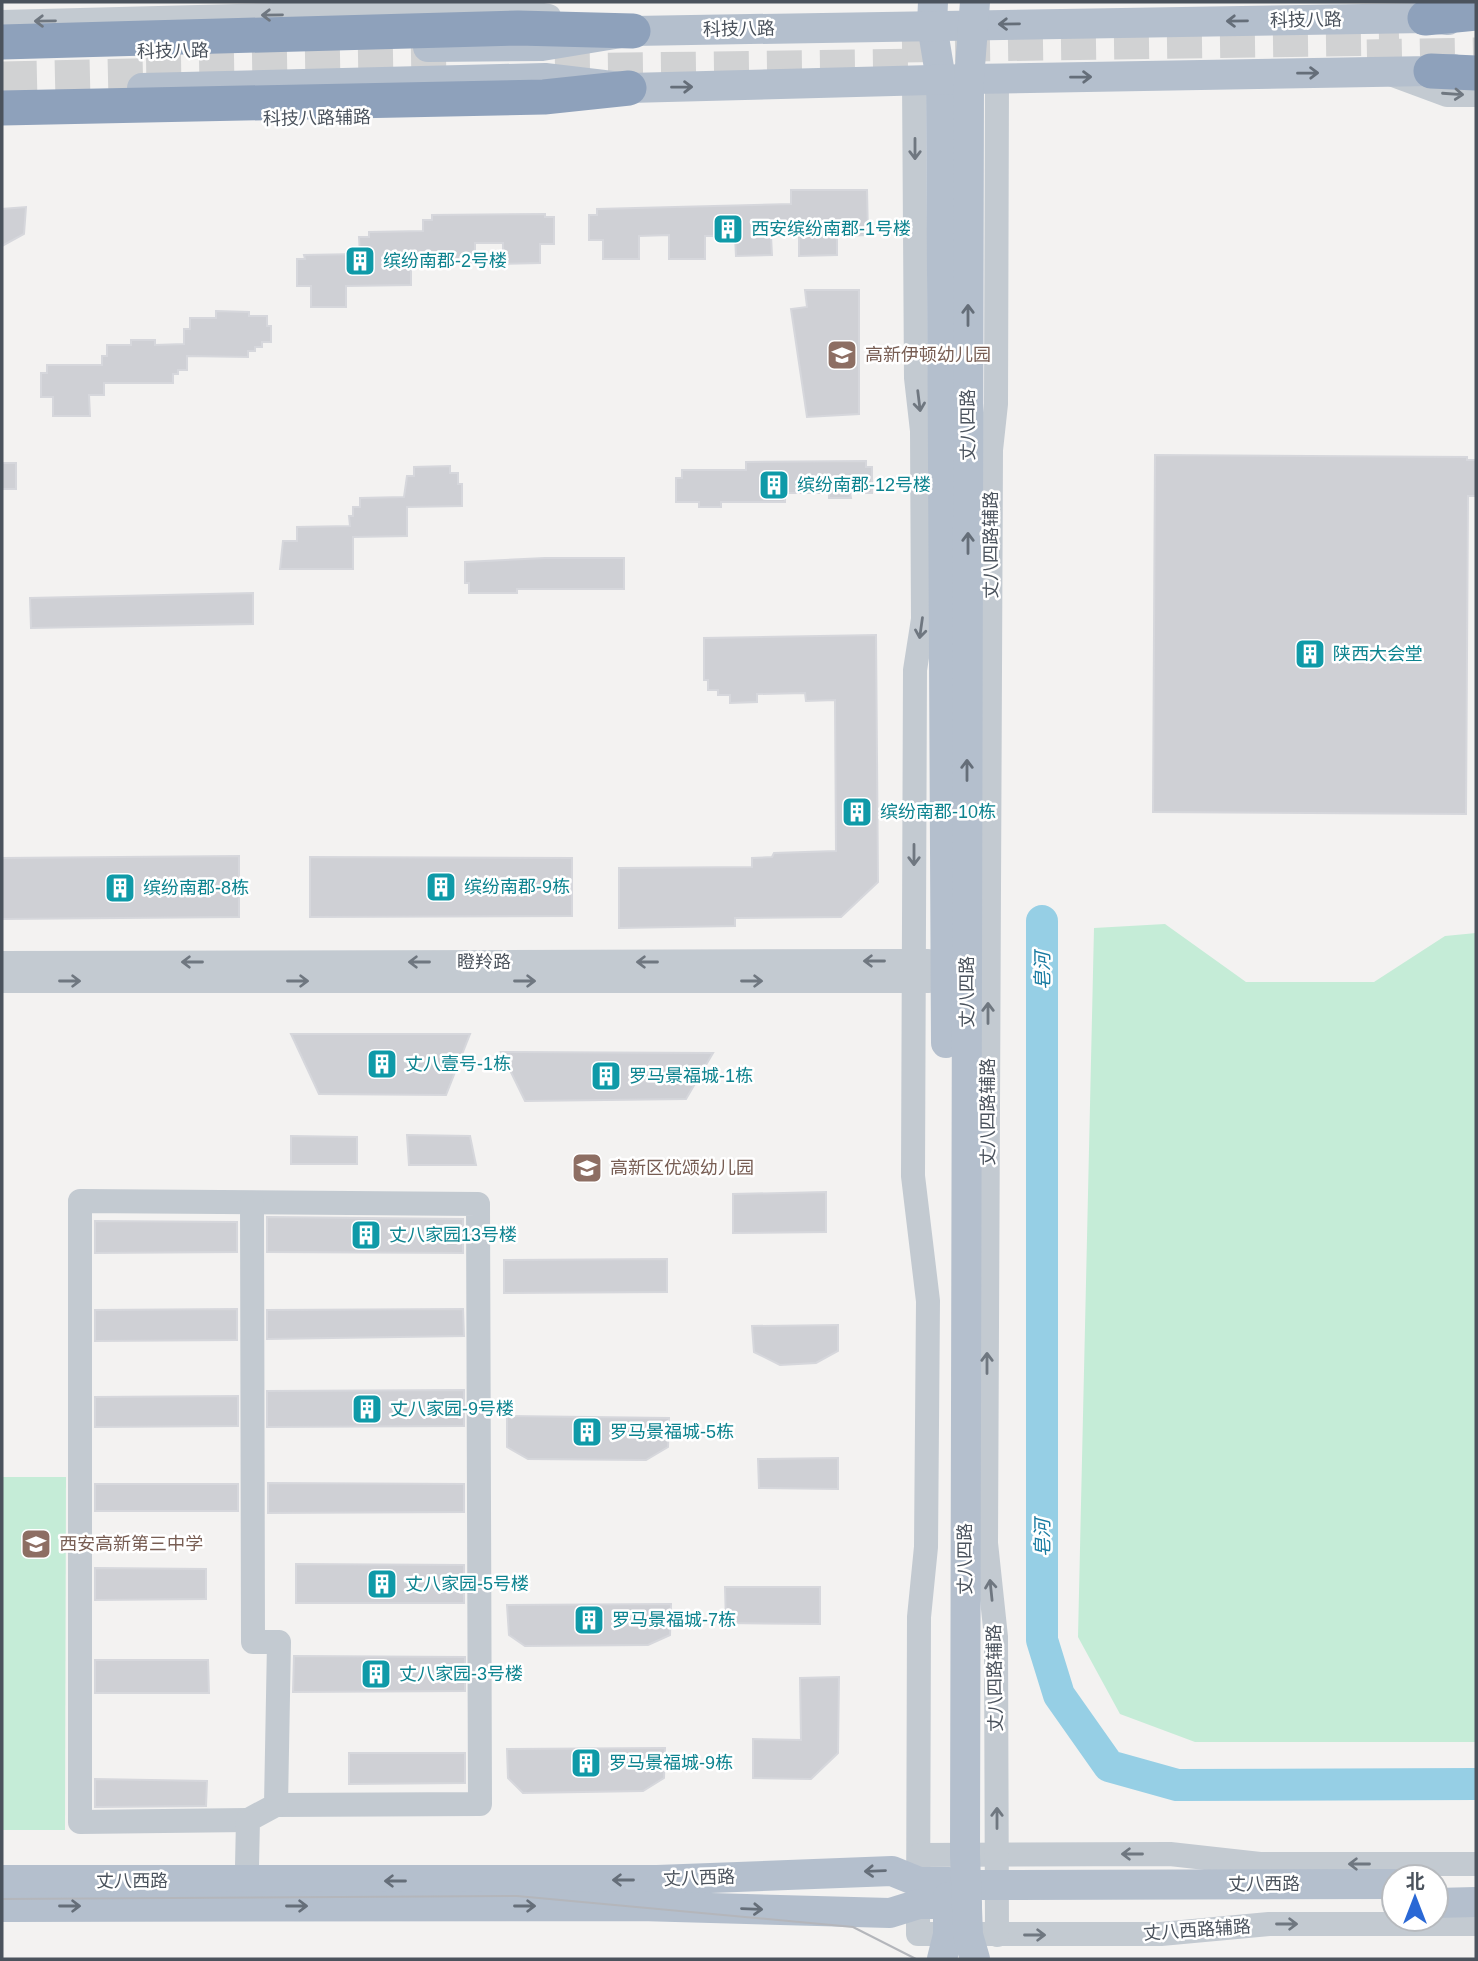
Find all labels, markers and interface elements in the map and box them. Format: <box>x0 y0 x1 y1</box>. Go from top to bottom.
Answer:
one-way arrow <box>261 8 284 22</box>
street label: 科技八路 <box>1270 9 1342 31</box>
one-way arrow <box>34 14 57 27</box>
one-way arrow <box>1226 14 1249 27</box>
one-way arrow <box>998 17 1021 31</box>
street label: 科技八路 <box>703 18 775 40</box>
street label: 科技八路 <box>137 40 209 62</box>
one-way arrow <box>1296 67 1319 80</box>
one-way arrow <box>1069 70 1092 84</box>
one-way arrow <box>670 80 693 93</box>
one-way arrow <box>1441 88 1464 101</box>
street label: 科技八路辅路 <box>263 107 371 129</box>
one-way arrow <box>908 137 922 160</box>
building icon: 西安缤纷南郡-1号楼 <box>711 212 745 246</box>
place label: 西安缤纷南郡-1号楼 <box>751 219 911 239</box>
building icon: 缤纷南郡-2号楼 <box>343 244 377 278</box>
place label: 缤纷南郡-2号楼 <box>383 251 507 271</box>
one-way arrow <box>961 304 975 327</box>
school or university icon: 高新伊顿幼儿园 <box>825 338 859 372</box>
place label: 高新伊顿幼儿园 <box>865 345 991 365</box>
one-way arrow <box>912 389 925 412</box>
street label: 丈八四路 <box>958 389 978 461</box>
building icon: 缤纷南郡-12号楼 <box>757 468 791 502</box>
place label: 缤纷南郡-12号楼 <box>797 475 931 495</box>
street label: 丈八四路辅路 <box>981 491 1001 599</box>
one-way arrow <box>961 532 975 555</box>
one-way arrow <box>915 616 928 639</box>
building icon: 陕西大会堂 <box>1293 637 1327 671</box>
place label: 陕西大会堂 <box>1333 644 1423 664</box>
one-way arrow <box>960 759 974 782</box>
building icon: 缤纷南郡-10栋 <box>840 795 874 829</box>
place label: 缤纷南郡-10栋 <box>880 802 996 822</box>
one-way arrow <box>907 843 921 866</box>
building icon: 缤纷南郡-9栋 <box>424 870 458 904</box>
building icon: 缤纷南郡-8栋 <box>103 871 137 905</box>
place label: 缤纷南郡-9栋 <box>464 877 570 897</box>
place label: 缤纷南郡-8栋 <box>143 878 249 898</box>
water label: 皂河 <box>1032 948 1053 990</box>
street label: 瞪羚路 <box>457 952 511 972</box>
one-way arrow <box>863 954 886 968</box>
one-way arrow <box>180 955 203 969</box>
one-way arrow <box>408 955 431 969</box>
one-way arrow <box>635 955 658 969</box>
street label: 丈八四路 <box>957 956 977 1028</box>
one-way arrow <box>58 974 81 988</box>
one-way arrow <box>286 974 309 988</box>
one-way arrow <box>513 974 536 988</box>
one-way arrow <box>741 974 764 988</box>
one-way arrow <box>982 1002 995 1025</box>
building icon: 丈八壹号-1栋 <box>365 1047 399 1081</box>
place label: 丈八壹号-1栋 <box>405 1054 511 1074</box>
street label: 丈八四路辅路 <box>978 1058 998 1166</box>
building icon: 罗马景福城-1栋 <box>589 1059 623 1093</box>
place label: 罗马景福城-1栋 <box>629 1066 753 1086</box>
school or university icon: 高新区优颂幼儿园 <box>570 1151 604 1185</box>
place label: 高新区优颂幼儿园 <box>610 1158 754 1178</box>
building icon: 丈八家园13号楼 <box>349 1218 383 1252</box>
place label: 丈八家园13号楼 <box>389 1225 517 1245</box>
one-way arrow <box>980 1352 994 1375</box>
building icon: 丈八家园-9号楼 <box>350 1392 384 1426</box>
place label: 丈八家园-9号楼 <box>390 1399 514 1419</box>
building icon: 罗马景福城-5栋 <box>570 1415 604 1449</box>
place label: 罗马景福城-5栋 <box>610 1422 734 1442</box>
water label: 皂河 <box>1032 1515 1053 1557</box>
street label: 丈八四路 <box>955 1523 975 1595</box>
school or university icon: 西安高新第三中学 <box>19 1527 53 1561</box>
place label: 西安高新第三中学 <box>59 1534 203 1554</box>
building icon: 丈八家园-5号楼 <box>365 1567 399 1601</box>
place label: 丈八家园-5号楼 <box>405 1574 529 1594</box>
one-way arrow <box>985 1580 998 1602</box>
building icon: 罗马景福城-7栋 <box>572 1603 606 1637</box>
place label: 罗马景福城-7栋 <box>612 1610 736 1630</box>
street label: 丈八四路辅路 <box>984 1624 1006 1732</box>
building icon: 丈八家园-3号楼 <box>359 1657 393 1691</box>
place label: 丈八家园-3号楼 <box>399 1664 523 1684</box>
building icon: 罗马景福城-9栋 <box>569 1746 603 1780</box>
place label: 罗马景福城-9栋 <box>609 1753 733 1773</box>
one-way arrow <box>990 1806 1004 1829</box>
one-way arrow <box>1121 1847 1144 1861</box>
one-way arrow <box>1348 1857 1371 1871</box>
north arrow <box>1380 1863 1450 1933</box>
one-way arrow <box>863 1865 886 1878</box>
street label: 丈八西路 <box>663 1867 735 1889</box>
street label: 丈八西路 <box>96 1871 168 1891</box>
text: 北 <box>1405 1871 1425 1892</box>
one-way arrow <box>612 1873 635 1887</box>
one-way arrow <box>384 1874 407 1888</box>
street label: 丈八西路 <box>1228 1874 1300 1894</box>
one-way arrow <box>58 1899 81 1913</box>
one-way arrow <box>286 1899 309 1913</box>
one-way arrow <box>513 1899 536 1913</box>
one-way arrow <box>741 1903 764 1916</box>
street label: 丈八西路辅路 <box>1142 1916 1252 1944</box>
one-way arrow <box>1275 1917 1298 1931</box>
one-way arrow <box>1024 1928 1047 1942</box>

